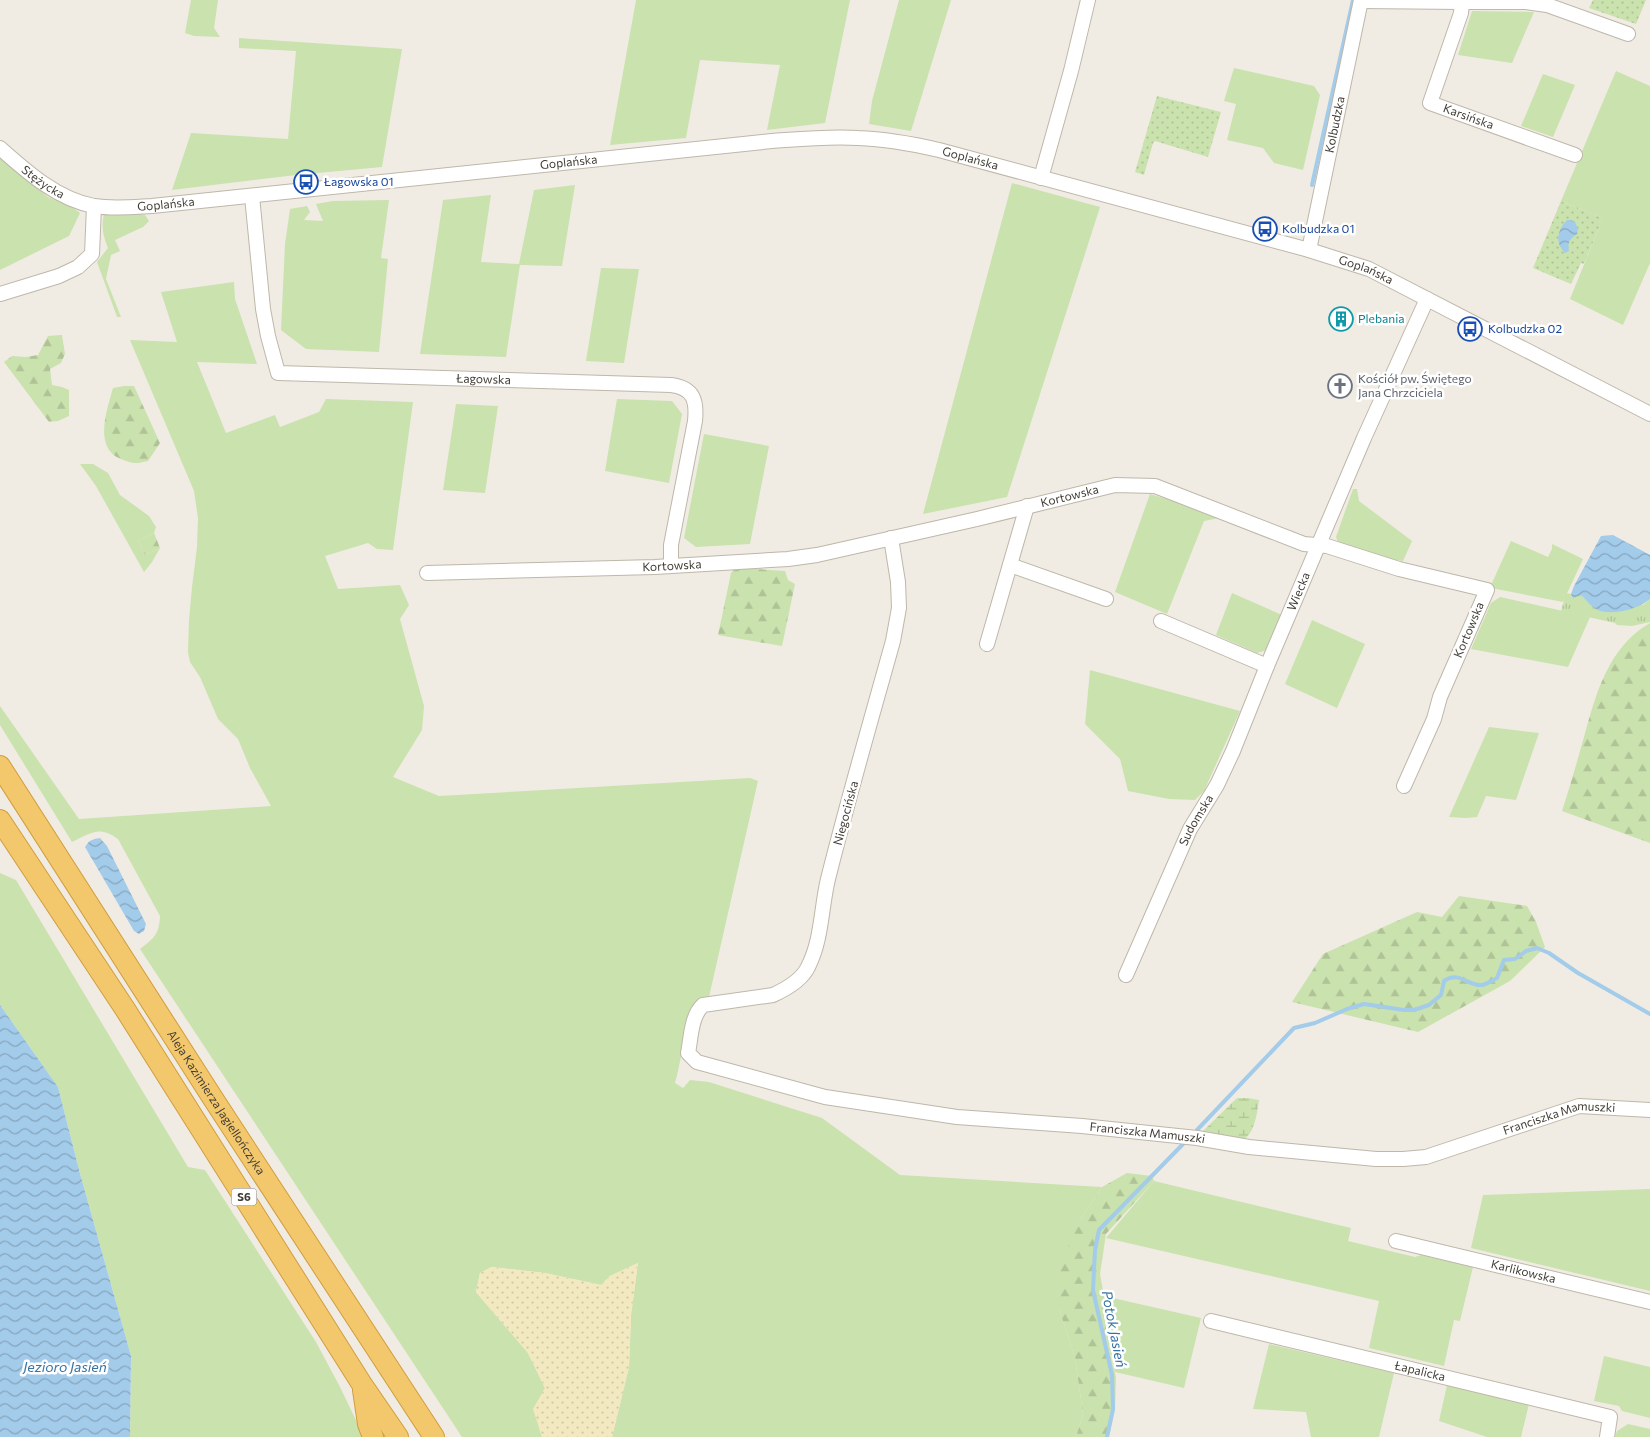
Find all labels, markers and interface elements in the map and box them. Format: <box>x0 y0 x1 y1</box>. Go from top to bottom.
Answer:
street label: Kolbudzka <box>1321 95 1347 154</box>
street label: Karsińska <box>1442 100 1496 131</box>
street label: Goplańska <box>941 143 1000 172</box>
street label: Goplańska <box>539 151 598 171</box>
street label: Stężycka <box>19 162 67 201</box>
bus stop icon: Łagowska 01 <box>293 169 319 195</box>
place label: Łagowska 01 <box>323 174 394 188</box>
street label: Goplańska <box>137 194 195 213</box>
bus stop icon: Kolbudzka 01 <box>1252 216 1278 242</box>
place label: Kolbudzka 01 <box>1282 221 1355 235</box>
street label: Goplańska <box>1337 252 1396 286</box>
building icon: Plebania <box>1328 306 1354 332</box>
place label: Plebania <box>1358 311 1405 325</box>
bus stop icon: Kolbudzka 02 <box>1457 316 1483 342</box>
place label: Kolbudzka 02 <box>1488 321 1562 335</box>
street label: Łagowska <box>455 370 511 386</box>
place label: Kościół pw. Świętego Jana Chrzciciela <box>1358 371 1472 400</box>
church icon: Kościół pw. Świętego Jana Chrzciciela <box>1327 373 1353 399</box>
street label: Kortowska <box>1039 481 1100 509</box>
street label: Kortowska <box>642 556 702 573</box>
street label: Wiecka <box>1283 570 1312 613</box>
street label: Kortowska <box>1450 600 1486 660</box>
street label: Niegocińska <box>830 779 860 847</box>
street label: Sudomska <box>1176 792 1215 848</box>
street label: Aleja Kazimierza Jagiellończyka <box>165 1027 269 1177</box>
street label: Franciszka Mamuszki <box>1501 1098 1616 1137</box>
street label: Franciszka Mamuszki <box>1089 1119 1206 1145</box>
road number: S6 <box>232 1188 256 1206</box>
street label: Karlikowska <box>1490 1256 1558 1285</box>
water label: Potok Jasień <box>1099 1289 1130 1369</box>
street label: Łapalicka <box>1393 1357 1447 1383</box>
water label: Jezioro Jasień <box>21 1358 107 1375</box>

